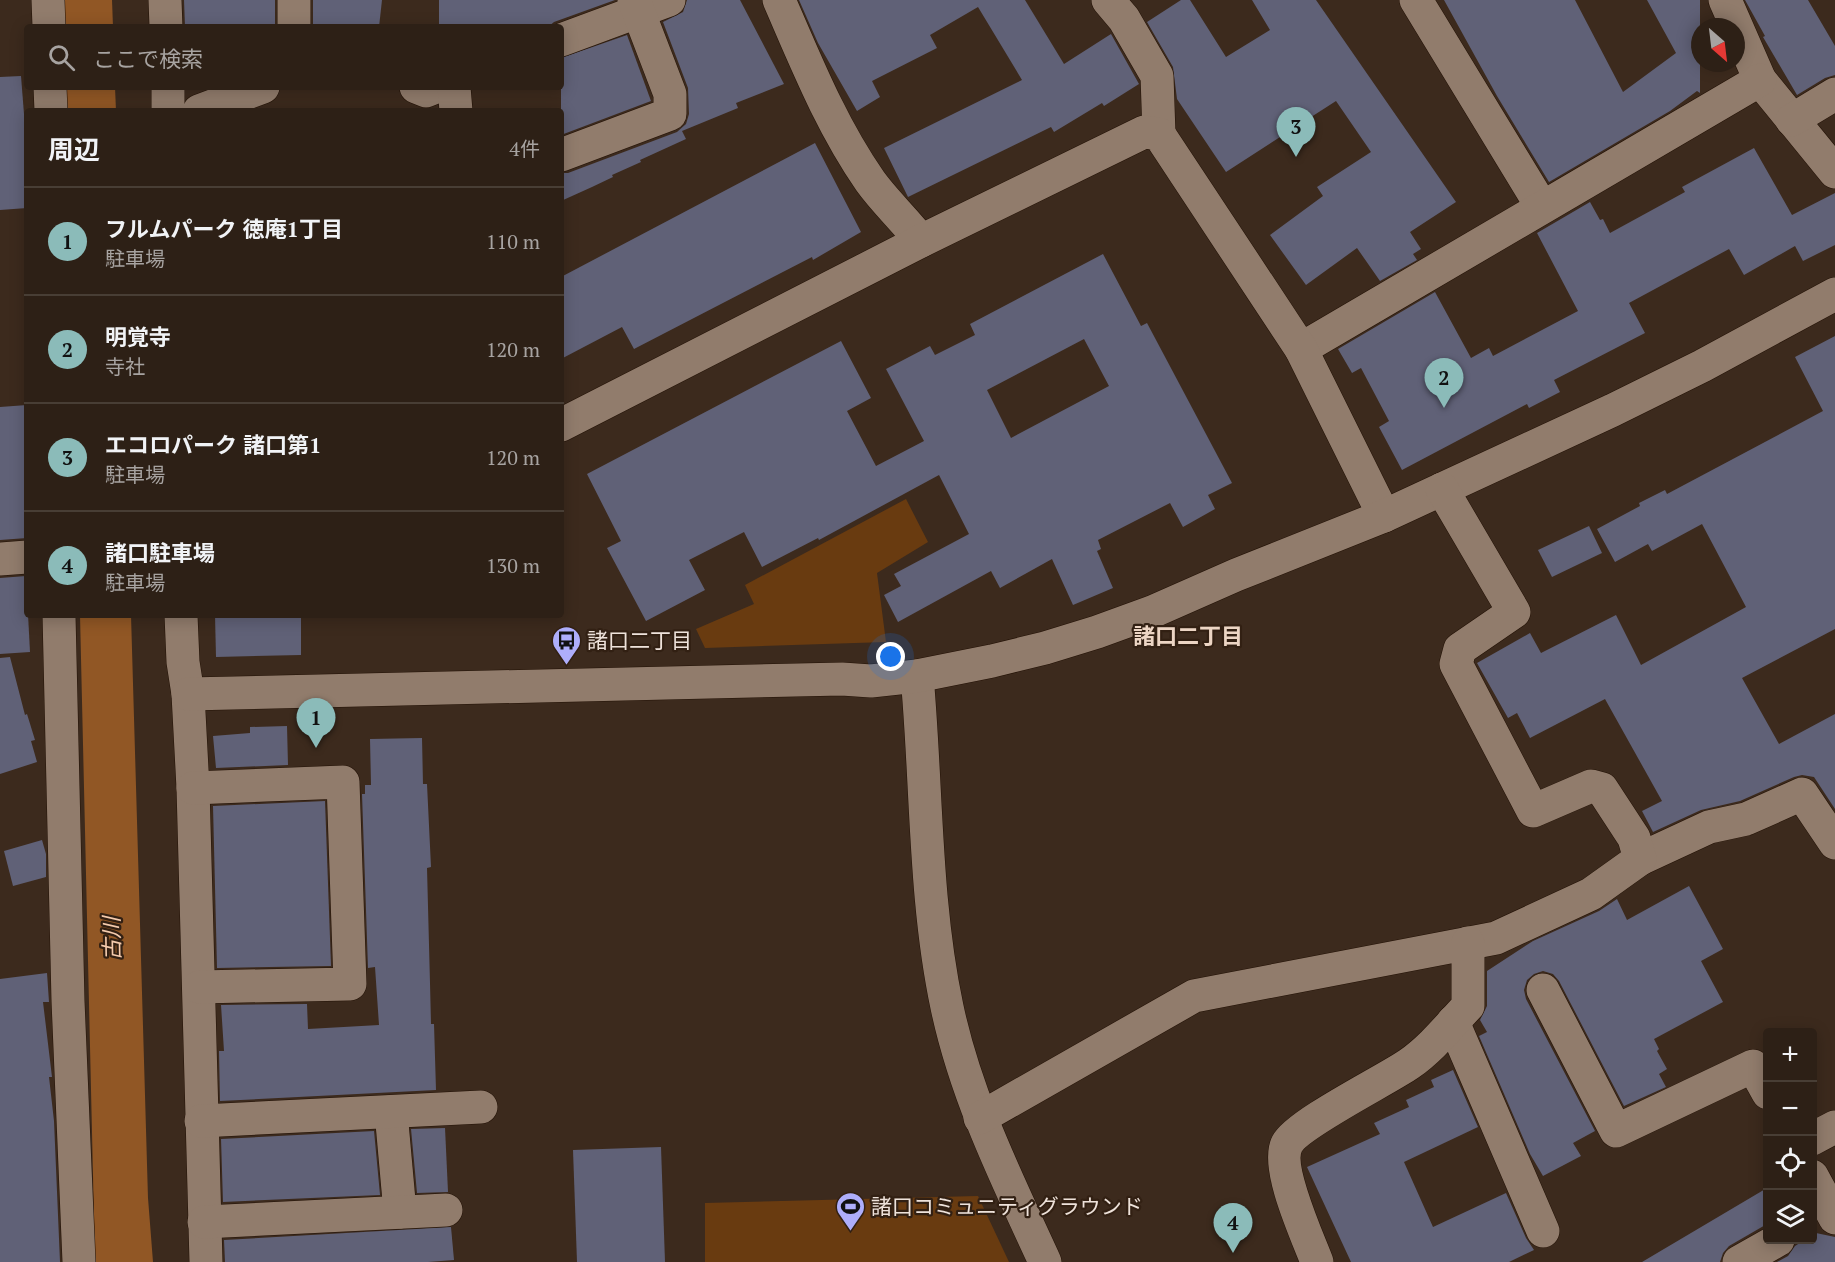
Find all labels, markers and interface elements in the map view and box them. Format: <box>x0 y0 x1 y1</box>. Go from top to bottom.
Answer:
north arrow <box>1691 18 1745 72</box>
search box <box>24 24 564 90</box>
icon: search <box>45 41 78 74</box>
text: ここで検索 <box>93 44 203 73</box>
pin: 3 <box>1276 108 1316 157</box>
text: 周辺 <box>48 132 100 166</box>
text: 4件 <box>509 135 540 162</box>
text: フルムパーク 徳庵1丁目 <box>105 214 343 243</box>
text: 1 <box>62 228 73 255</box>
text: 110 m <box>486 228 540 255</box>
text: 駐車場 <box>105 245 165 272</box>
text: 明覚寺 <box>105 322 171 351</box>
text: 2 <box>62 336 73 363</box>
text: 120 m <box>486 336 540 363</box>
text: 寺社 <box>105 353 145 380</box>
pin: 2 <box>1424 358 1464 408</box>
text: エコロパーク 諸口第1 <box>105 430 321 459</box>
text: 3 <box>62 444 73 471</box>
text: 120 m <box>486 444 540 471</box>
text: 駐車場 <box>105 461 165 488</box>
text: 諸口駐車場 <box>105 538 215 567</box>
text: 4 <box>62 552 73 579</box>
text: 130 m <box>486 552 540 579</box>
text: 駐車場 <box>105 569 165 596</box>
district label: 諸口二丁目 <box>1133 621 1243 650</box>
bus stop icon: 諸口二丁目 <box>550 624 582 666</box>
place label: 諸口二丁目 <box>587 626 692 654</box>
your location <box>876 642 905 671</box>
pin: 1 <box>296 698 336 748</box>
water label: 古川 <box>96 915 126 961</box>
map controls <box>1763 1028 1817 1244</box>
button: + <box>1763 1028 1817 1082</box>
button: − <box>1763 1082 1817 1136</box>
button: locate <box>1763 1136 1817 1190</box>
sports icon: 諸口コミュニティグラウンド <box>834 1190 866 1232</box>
button: layers <box>1763 1190 1817 1244</box>
place label: 諸口コミュニティグラウンド <box>871 1192 1143 1220</box>
pin: 4 <box>1214 1204 1252 1253</box>

